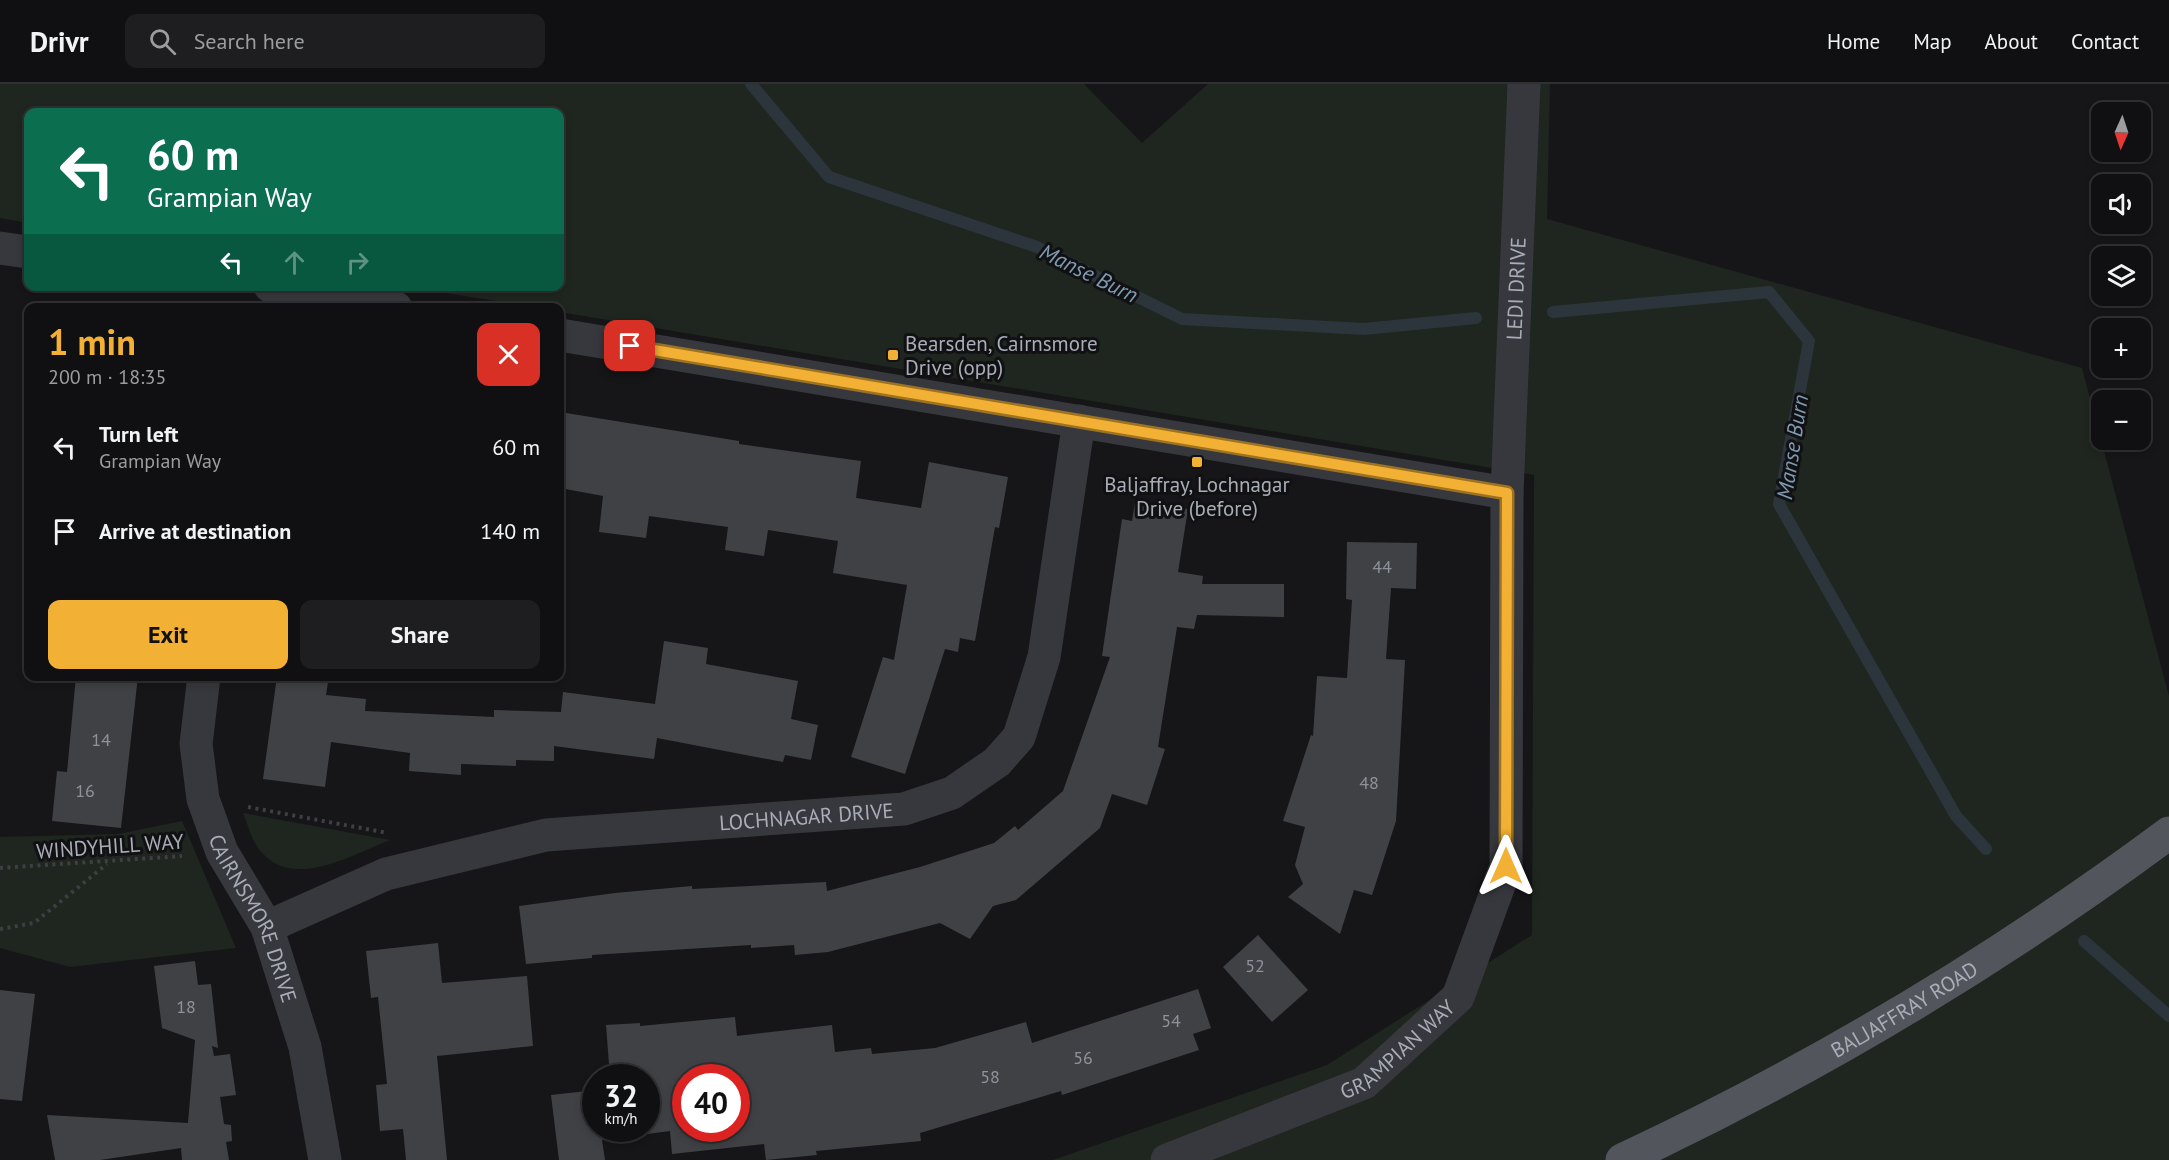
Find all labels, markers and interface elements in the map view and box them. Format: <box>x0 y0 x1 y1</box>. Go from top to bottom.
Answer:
search box <box>125 14 545 68</box>
text: Drivr <box>30 23 89 60</box>
icon: search <box>146 25 179 58</box>
text: Search here <box>194 27 305 55</box>
text: Home <box>1827 28 1880 55</box>
text: Map <box>1913 28 1952 55</box>
text: About <box>1985 28 2038 55</box>
text: Contact <box>2071 28 2139 55</box>
north arrow <box>2091 102 2151 162</box>
map controls <box>2091 102 2151 450</box>
text: 60 m <box>147 127 239 182</box>
icon: left <box>48 132 126 210</box>
button: sound <box>2091 174 2151 234</box>
text: Grampian Way <box>147 180 312 214</box>
water label: Manse Burn <box>1035 237 1143 309</box>
street label: LEDI DRIVE <box>1500 237 1531 341</box>
icon: left <box>215 246 248 279</box>
icon: ahead <box>278 246 311 279</box>
icon: right <box>341 246 374 279</box>
button: layers <box>2091 246 2151 306</box>
text: 1 min <box>48 318 136 365</box>
button: + <box>2091 318 2151 378</box>
pin <box>604 320 655 371</box>
button: close <box>477 323 540 386</box>
icon: arrive <box>613 329 646 362</box>
place label: Bearsden, Cairnsmore Drive (opp) <box>905 330 1098 381</box>
marker: Bearsden, Cairnsmore Drive (opp) <box>886 348 900 362</box>
text: 200 m · 18:35 <box>48 364 166 390</box>
button: − <box>2091 390 2151 450</box>
water label: Manse Burn <box>1770 393 1814 501</box>
text: Turn left <box>99 420 179 448</box>
icon: left <box>48 431 81 464</box>
text: 60 m <box>492 433 540 461</box>
text: Grampian Way <box>99 448 221 474</box>
marker: Baljaffray, Lochnagar Drive (before) <box>1190 455 1204 469</box>
place label: Baljaffray, Lochnagar Drive (before) <box>1104 471 1290 522</box>
icon: arrive <box>48 515 81 548</box>
text: Arrive at destination <box>99 517 291 545</box>
text: 140 m <box>480 517 540 545</box>
house number: 44 <box>1372 555 1392 578</box>
button: Exit <box>48 600 288 669</box>
button: Share <box>300 600 540 669</box>
house number: 14 <box>91 728 111 751</box>
house number: 48 <box>1359 771 1379 794</box>
house number: 16 <box>75 779 95 802</box>
street label: LOCHNAGAR DRIVE <box>718 796 894 836</box>
street label: WINDYHILL WAY <box>35 827 185 865</box>
street label: CAIRNSMORE DRIVE <box>203 831 303 1006</box>
position arrow <box>1474 834 1538 898</box>
house number: 52 <box>1245 954 1265 977</box>
street label: BALJAFFRAY ROAD <box>1826 955 1983 1063</box>
street label: GRAMPIAN WAY <box>1336 993 1460 1105</box>
house number: 18 <box>176 995 196 1018</box>
house number: 54 <box>1161 1009 1181 1032</box>
house number: 56 <box>1073 1046 1093 1069</box>
speed limit sign: 40 <box>672 1064 750 1142</box>
house number: 58 <box>980 1065 1000 1088</box>
text: 32 <box>604 1076 638 1115</box>
text: km/h <box>605 1109 637 1128</box>

